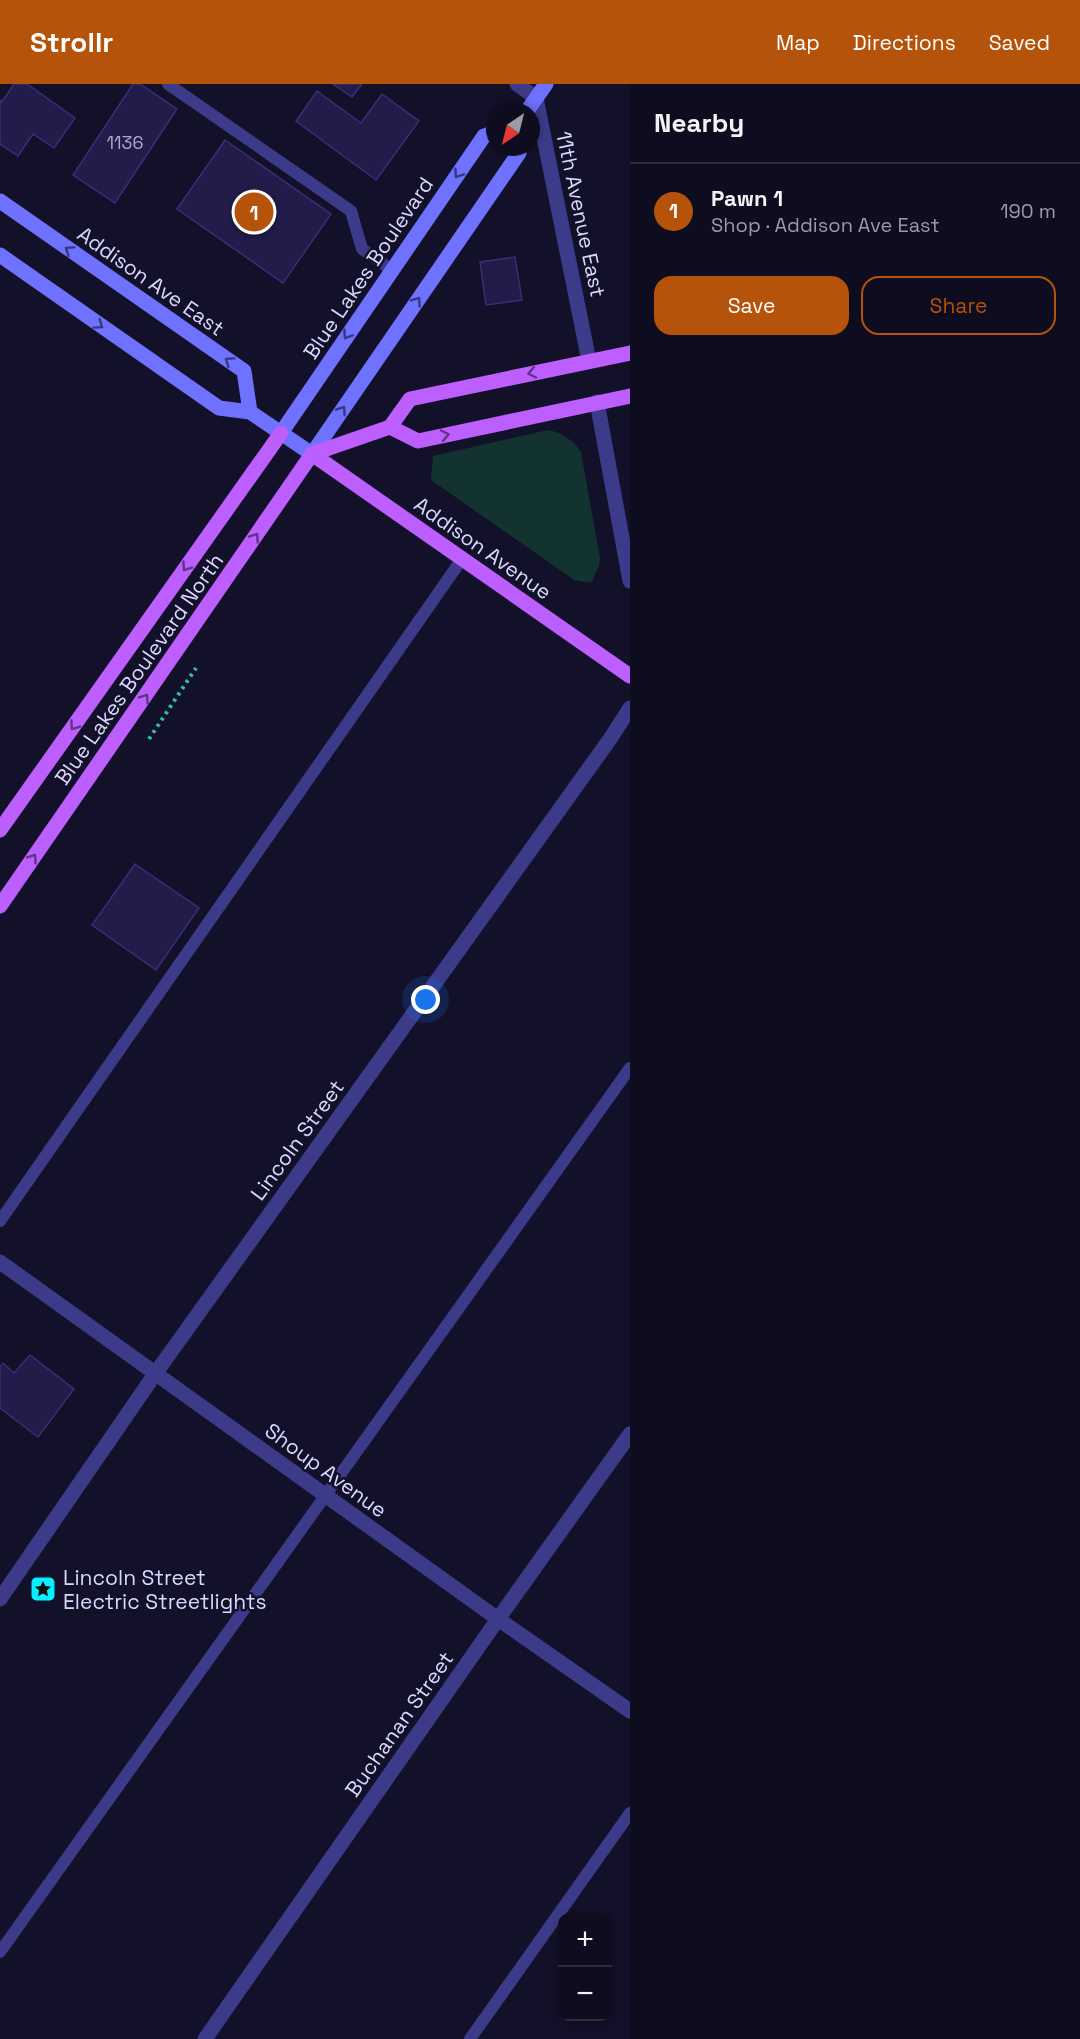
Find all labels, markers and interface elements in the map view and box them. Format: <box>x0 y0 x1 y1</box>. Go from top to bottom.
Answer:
text: Strollr <box>30 24 113 60</box>
text: Map <box>776 29 820 56</box>
text: Directions <box>853 29 956 56</box>
text: Saved <box>989 29 1050 56</box>
north arrow <box>486 102 540 156</box>
text: Nearby <box>654 106 744 140</box>
street label: 11th Avenue East <box>550 129 612 299</box>
house number: 1136 <box>107 131 143 154</box>
one-way arrow <box>454 168 465 179</box>
street label: Blue Lakes Boulevard <box>297 172 439 364</box>
text: Pawn 1 <box>711 184 783 212</box>
pin: 1 <box>234 190 274 234</box>
text: 1 <box>669 198 678 224</box>
text: 190 m <box>1000 198 1056 224</box>
text: Shop · Addison Ave East <box>711 212 940 238</box>
street label: Addison Ave East <box>72 220 230 342</box>
one-way arrow <box>65 246 76 257</box>
button: Save <box>654 276 849 335</box>
button: Share <box>861 276 1056 335</box>
one-way arrow <box>410 297 421 308</box>
one-way arrow <box>93 318 104 329</box>
one-way arrow <box>343 329 354 340</box>
one-way arrow <box>225 357 236 368</box>
one-way arrow <box>527 366 537 379</box>
one-way arrow <box>335 406 346 417</box>
one-way arrow <box>440 429 450 442</box>
street label: Addison Avenue <box>409 491 557 605</box>
one-way arrow <box>248 533 259 544</box>
street label: Blue Lakes Boulevard North <box>49 548 229 790</box>
one-way arrow <box>182 560 193 571</box>
one-way arrow <box>138 694 149 705</box>
one-way arrow <box>70 719 81 730</box>
one-way arrow <box>26 854 37 865</box>
your location <box>411 985 440 1014</box>
street label: Lincoln Street <box>244 1074 350 1206</box>
street label: Shoup Avenue <box>260 1417 392 1523</box>
place label: Lincoln Street Electric Streetlights <box>63 1564 266 1615</box>
place icon: Lincoln Street Electric Streetlights <box>28 1574 58 1604</box>
street label: Buchanan Street <box>339 1646 459 1802</box>
map controls <box>558 1913 612 2021</box>
button: + <box>558 1913 612 1967</box>
button: − <box>558 1967 612 2021</box>

